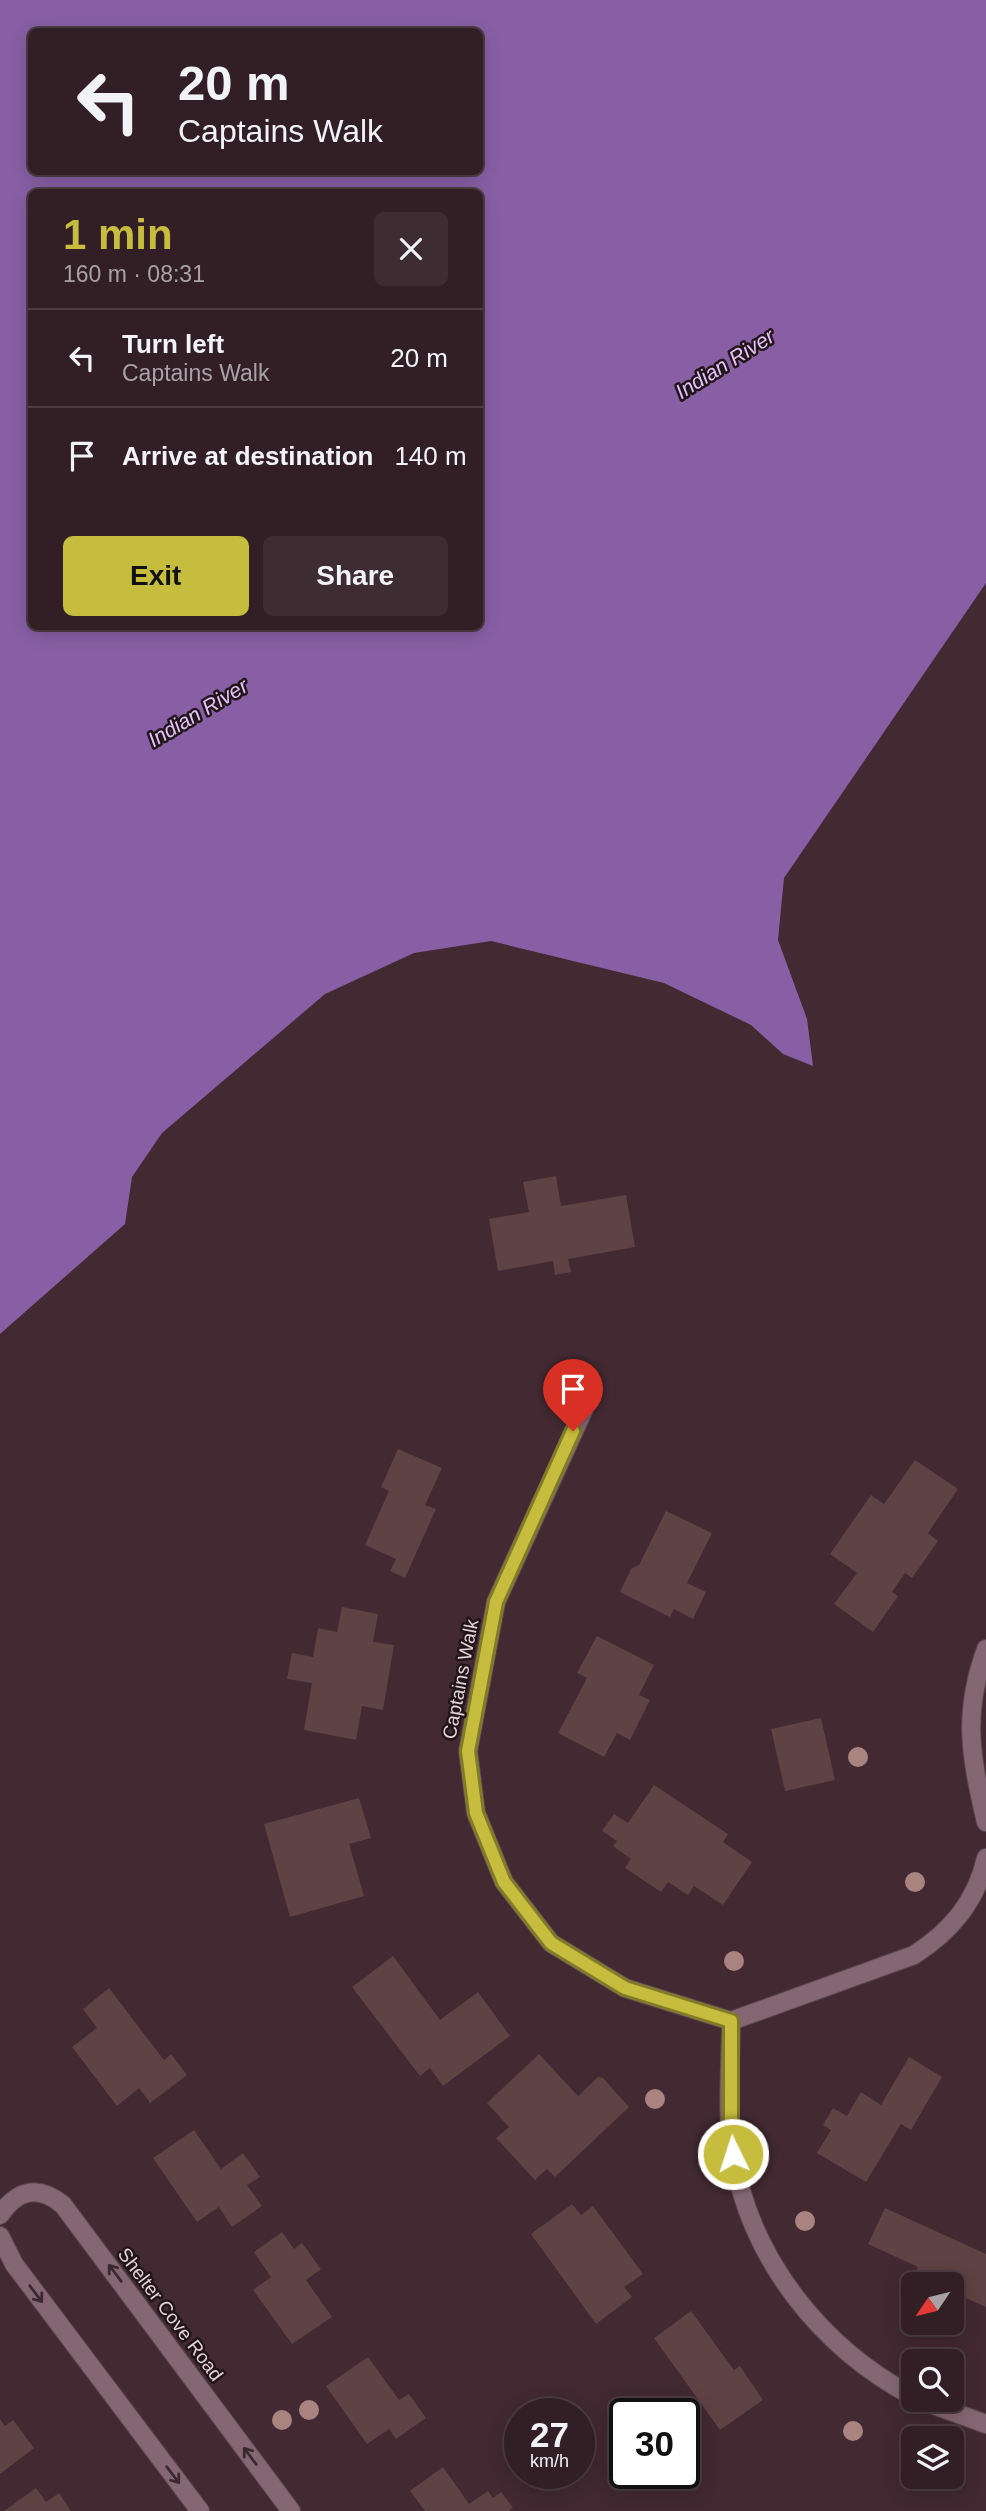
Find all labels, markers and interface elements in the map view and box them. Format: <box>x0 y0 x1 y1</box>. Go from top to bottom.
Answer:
icon: left <box>63 56 154 147</box>
text: 20 m <box>178 56 290 110</box>
text: Captains Walk <box>178 113 383 149</box>
text: 1 min <box>63 211 173 258</box>
button: close <box>374 212 448 286</box>
text: 160 m · 08:31 <box>63 261 205 287</box>
water label: Indian River <box>671 324 779 403</box>
text: Turn left <box>122 329 224 359</box>
icon: left <box>63 339 101 377</box>
text: 20 m <box>390 343 448 373</box>
text: Captains Walk <box>122 360 269 386</box>
icon: arrive <box>63 437 101 475</box>
text: Arrive at destination <box>122 441 373 471</box>
text: 140 m <box>394 441 467 471</box>
button: Exit <box>63 536 249 616</box>
button: Share <box>263 536 448 616</box>
water label: Indian River <box>144 673 253 751</box>
pin <box>543 1359 603 1431</box>
icon: arrive <box>554 1370 592 1408</box>
street label: Captains Walk <box>439 1617 483 1741</box>
position arrow <box>696 2117 770 2191</box>
street label: Shelter Cove Road <box>114 2244 227 2385</box>
one-way arrow <box>108 2264 122 2283</box>
north arrow <box>901 2272 964 2334</box>
map controls <box>901 2272 964 2489</box>
one-way arrow <box>29 2284 43 2303</box>
button: search <box>901 2349 964 2412</box>
speed limit sign: 30 <box>609 2398 700 2489</box>
text: 27 <box>530 2415 569 2454</box>
button: layers <box>901 2426 964 2489</box>
one-way arrow <box>243 2447 258 2466</box>
text: km/h <box>530 2451 569 2471</box>
one-way arrow <box>165 2466 180 2485</box>

